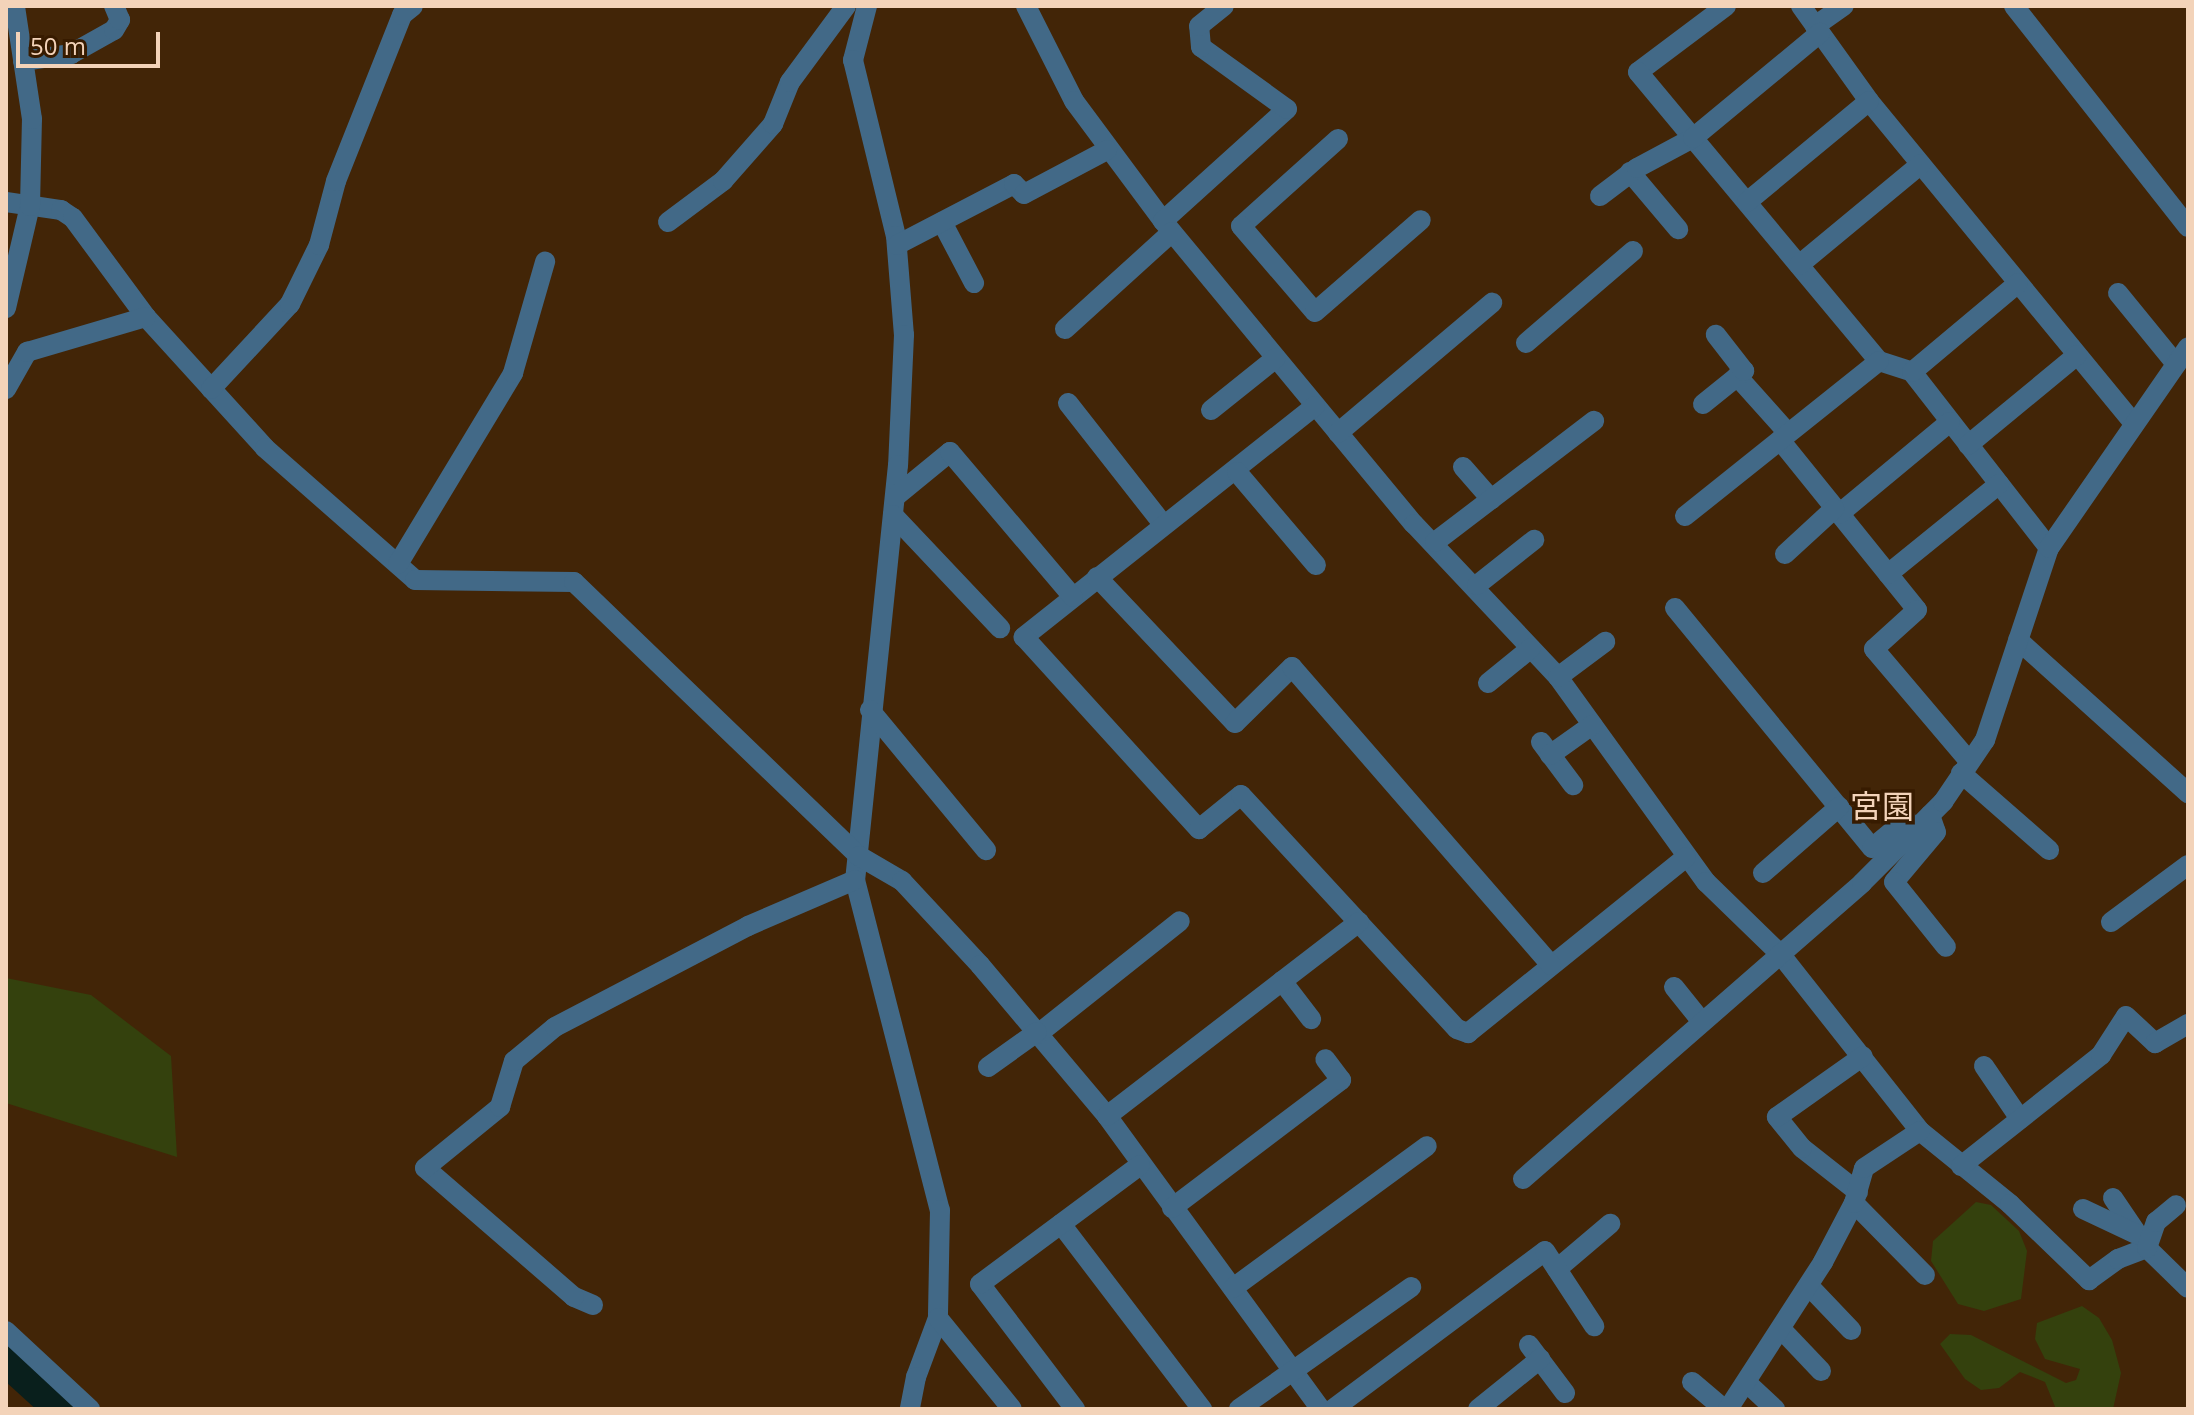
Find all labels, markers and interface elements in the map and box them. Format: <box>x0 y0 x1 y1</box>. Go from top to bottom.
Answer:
scale bar <box>20 16 164 66</box>
text: 50 m <box>30 29 86 62</box>
district label: 宮園 <box>1850 787 1914 825</box>

